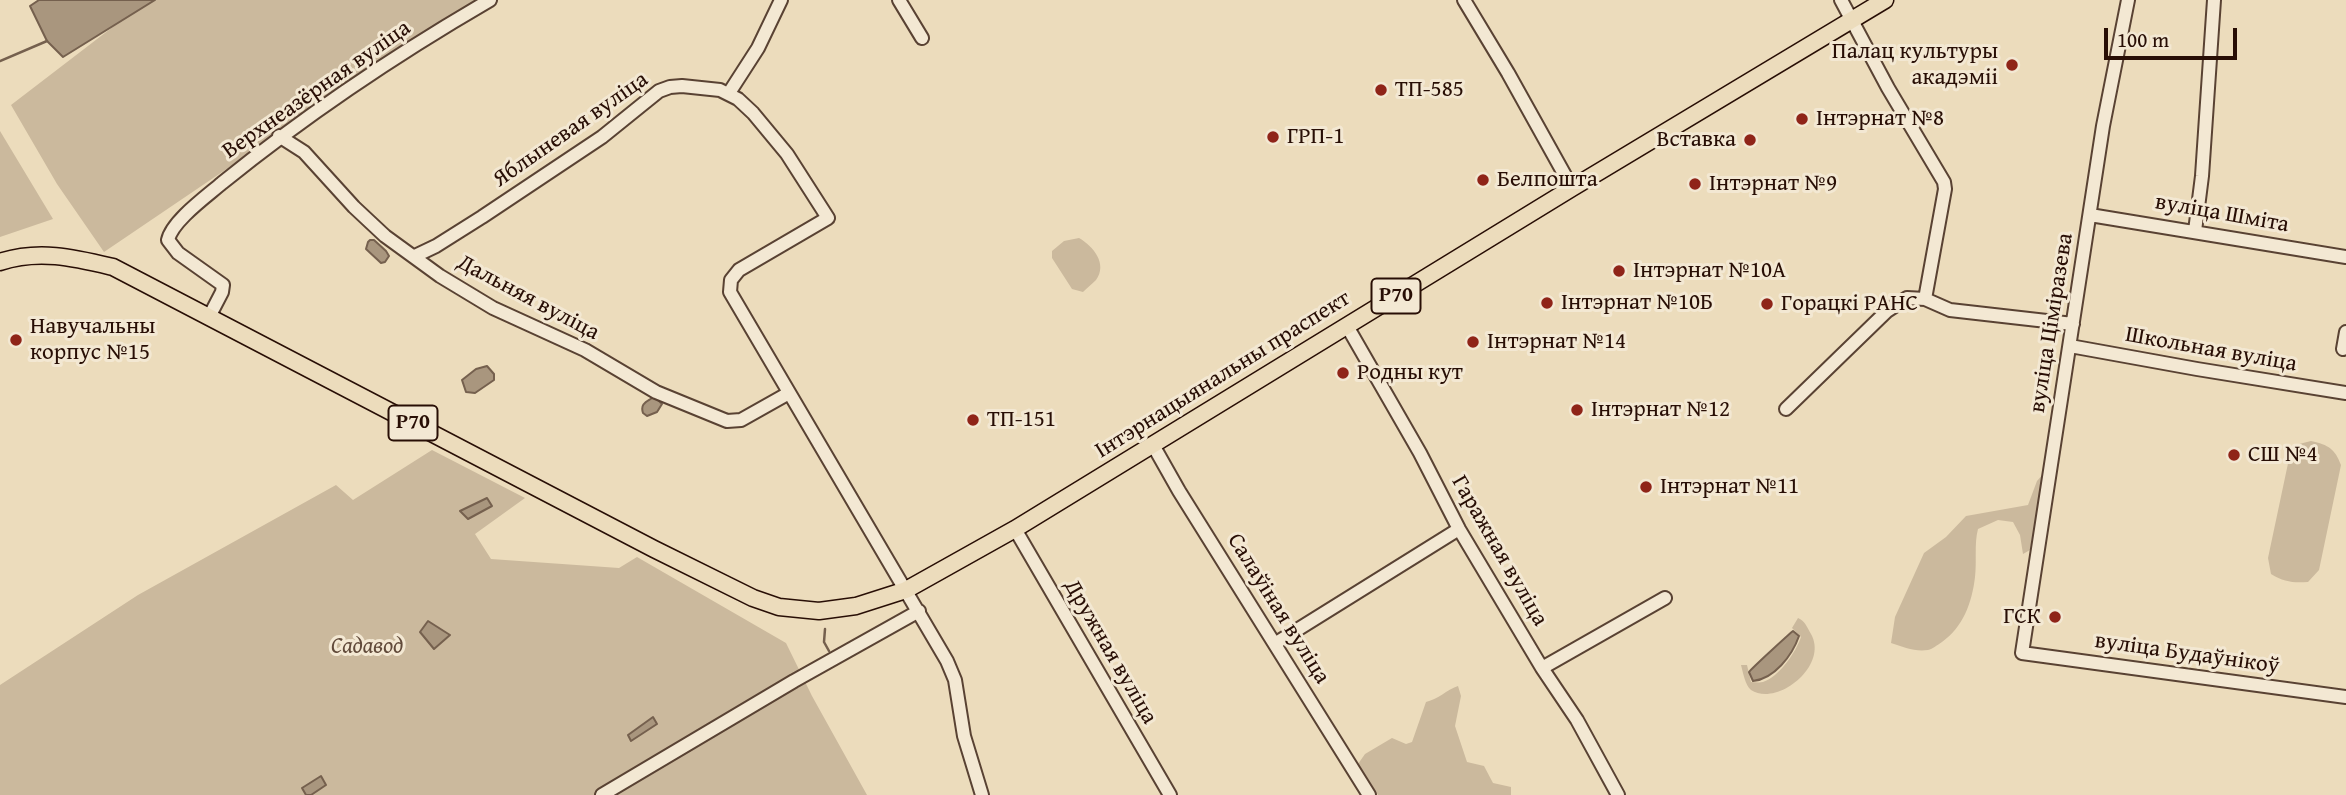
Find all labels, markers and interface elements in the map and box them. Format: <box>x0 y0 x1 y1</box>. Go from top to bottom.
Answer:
scale bar <box>2108 14 2241 58</box>
street label: Верхнеазёрная вуліца <box>218 15 416 165</box>
text: 100 m <box>2117 24 2169 55</box>
place label: Палац культуры акадэміі <box>1832 38 1998 92</box>
marker: Палац культуры акадэміі <box>2004 57 2020 73</box>
street label: Яблыневая вуліца <box>488 66 654 194</box>
place label: ТП-585 <box>1395 76 1464 104</box>
marker: ТП-585 <box>1373 82 1389 98</box>
place label: Інтэрнат №8 <box>1816 105 1944 133</box>
marker: Інтэрнат №8 <box>1794 111 1810 127</box>
place label: ГРП-1 <box>1287 123 1344 151</box>
place label: Вставка <box>1656 126 1736 154</box>
marker: ГРП-1 <box>1265 129 1281 145</box>
marker: Вставка <box>1742 132 1758 148</box>
place label: Белпошта <box>1497 166 1598 194</box>
place label: Інтэрнат №9 <box>1709 170 1837 198</box>
marker: Белпошта <box>1475 172 1491 188</box>
marker: Інтэрнат №9 <box>1687 176 1703 192</box>
street label: вуліца Шміта <box>2153 189 2291 239</box>
street label: вуліца Ціміразева <box>2024 231 2080 415</box>
street label: Дальняя вуліца <box>452 249 604 347</box>
place label: Інтэрнат №10А <box>1633 257 1786 285</box>
marker: Інтэрнат №10А <box>1611 263 1627 279</box>
road number: Р70 <box>1372 278 1420 314</box>
street label: Інтэрнацыянальны праспект <box>1090 285 1356 465</box>
place label: Інтэрнат №10Б <box>1561 289 1713 317</box>
place label: Горацкі РАНС <box>1781 290 1918 318</box>
marker: Інтэрнат №10Б <box>1539 295 1555 311</box>
marker: Горацкі РАНС <box>1759 296 1775 312</box>
place label: Навучальны корпус №15 <box>30 313 155 367</box>
street label: Школьная вуліца <box>2123 321 2299 379</box>
place label: Інтэрнат №14 <box>1487 328 1626 356</box>
marker: Навучальны корпус №15 <box>8 332 24 348</box>
marker: Інтэрнат №14 <box>1465 334 1481 350</box>
place label: Родны кут <box>1357 359 1463 387</box>
marker: Родны кут <box>1335 365 1351 381</box>
place label: Інтэрнат №12 <box>1591 396 1730 424</box>
marker: Інтэрнат №12 <box>1569 402 1585 418</box>
road number: Р70 <box>388 406 438 440</box>
place label: ТП-151 <box>987 406 1056 434</box>
marker: ТП-151 <box>965 412 981 428</box>
place label: СШ №4 <box>2248 441 2318 469</box>
marker: СШ №4 <box>2226 447 2242 463</box>
street label: Гаражная вуліца <box>1445 471 1553 631</box>
place label: Інтэрнат №11 <box>1660 473 1799 501</box>
marker: Інтэрнат №11 <box>1638 479 1654 495</box>
street label: Салаўіная вуліца <box>1221 529 1335 689</box>
street label: Дружная вуліца <box>1057 575 1163 729</box>
place label: ГСК <box>2003 603 2041 631</box>
marker: ГСК <box>2047 609 2063 625</box>
street label: вуліца Будаўнікоў <box>2093 627 2281 681</box>
park label: Садавод <box>331 633 403 661</box>

